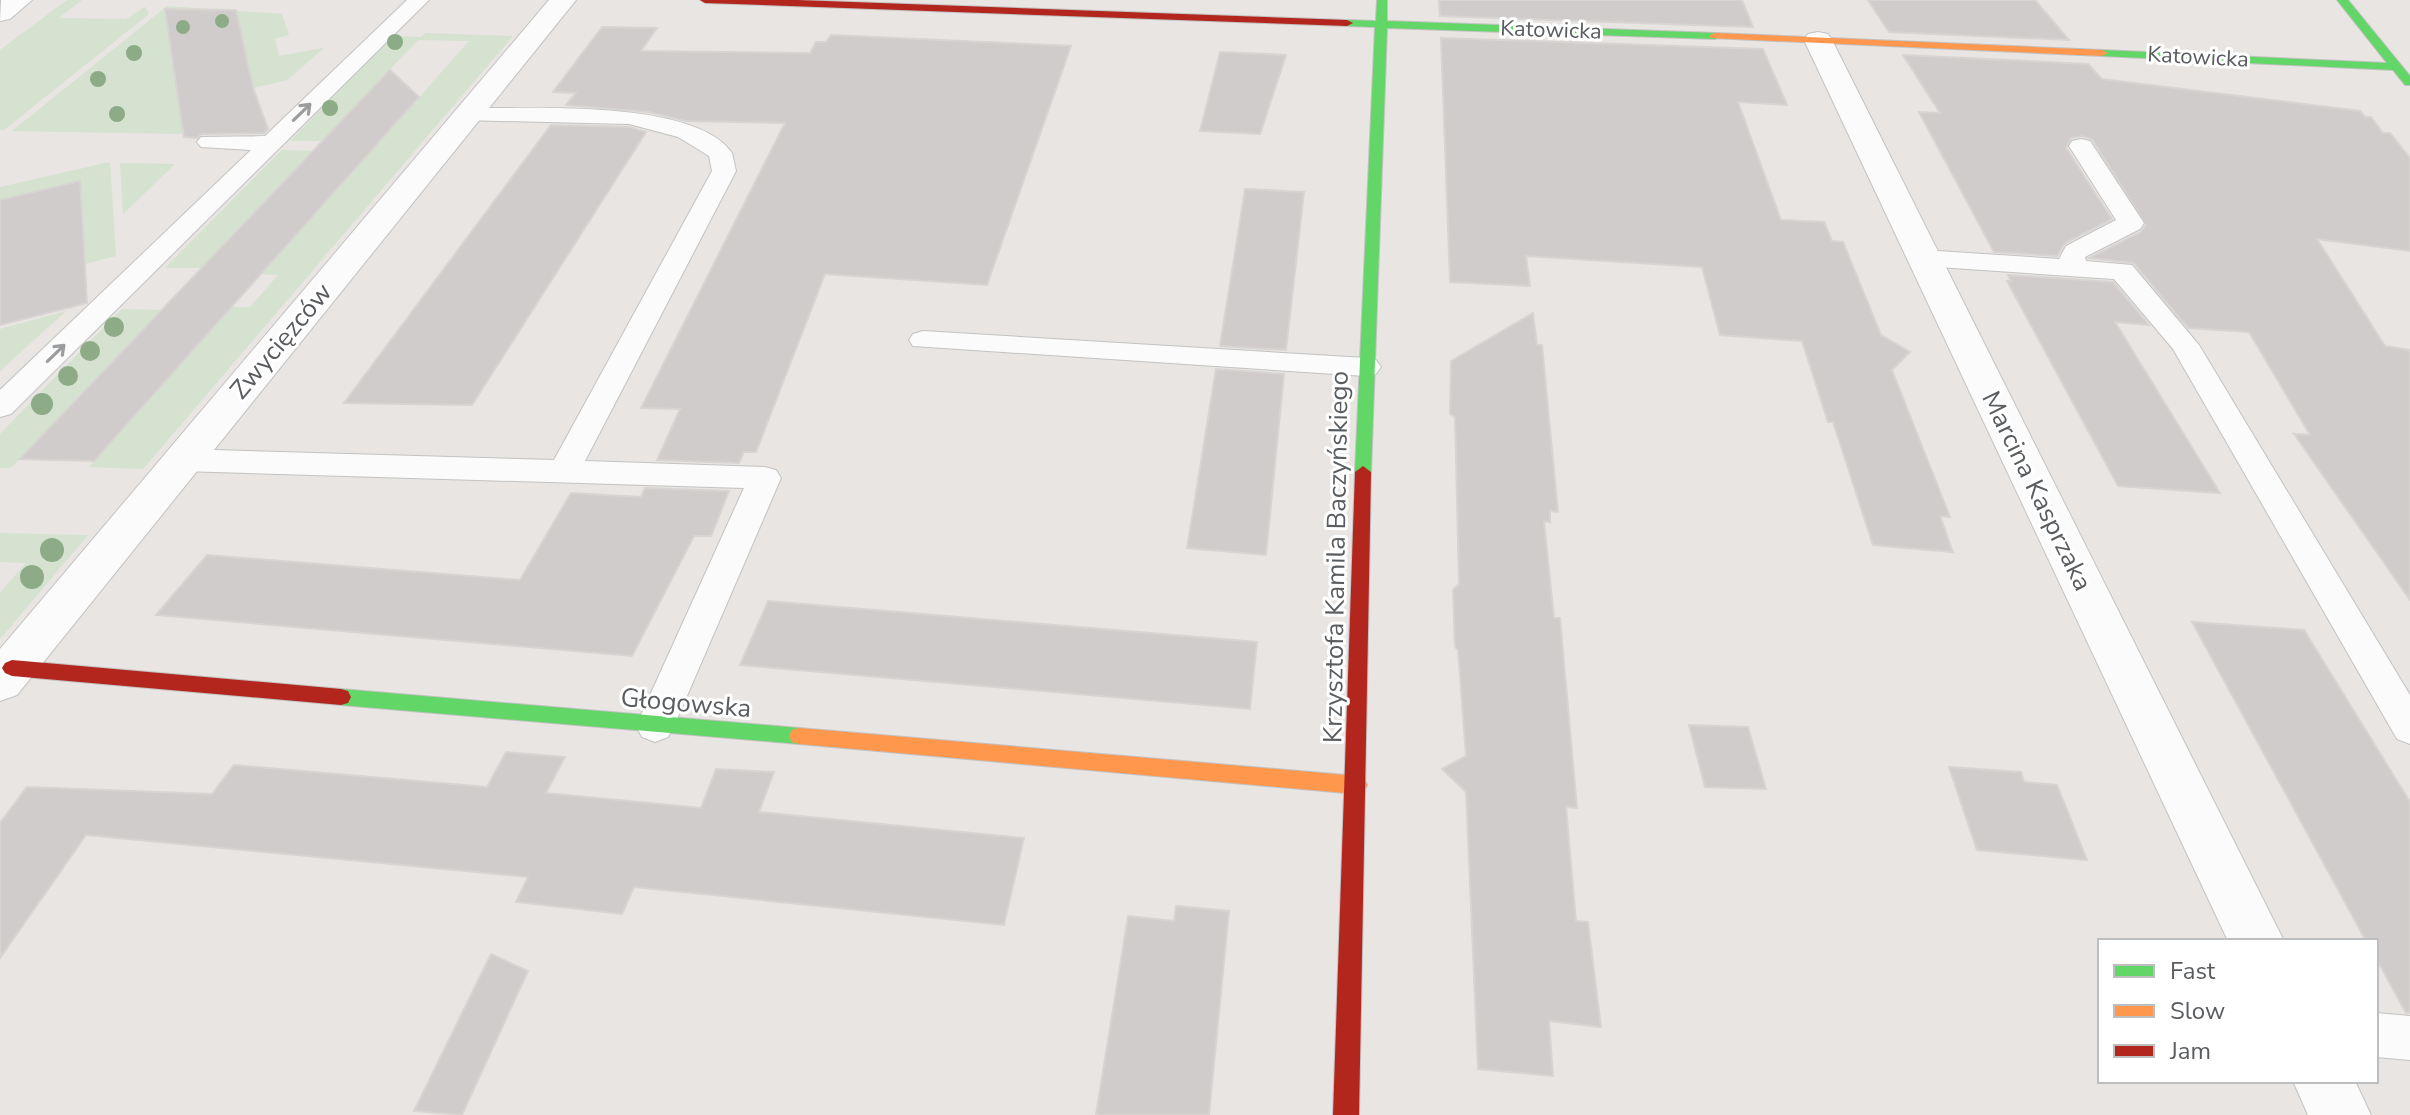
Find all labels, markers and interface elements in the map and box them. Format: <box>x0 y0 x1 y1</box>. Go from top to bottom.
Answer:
street label: Katowicka <box>1500 13 1602 47</box>
street label: Katowicka <box>2147 39 2249 75</box>
one-way arrow <box>292 103 312 122</box>
street label: Zwycięzców <box>222 275 340 407</box>
one-way arrow <box>46 344 65 363</box>
street label: Krzysztofa Kamila Baczyńskiego <box>1315 371 1357 743</box>
street label: Marcina Kasprzaka <box>1974 385 2100 597</box>
street label: Głogowska <box>619 680 753 726</box>
legend <box>2098 939 2378 1083</box>
text: Fast <box>2170 955 2216 987</box>
text: Slow <box>2170 995 2225 1027</box>
text: Jam <box>2169 1035 2211 1067</box>

